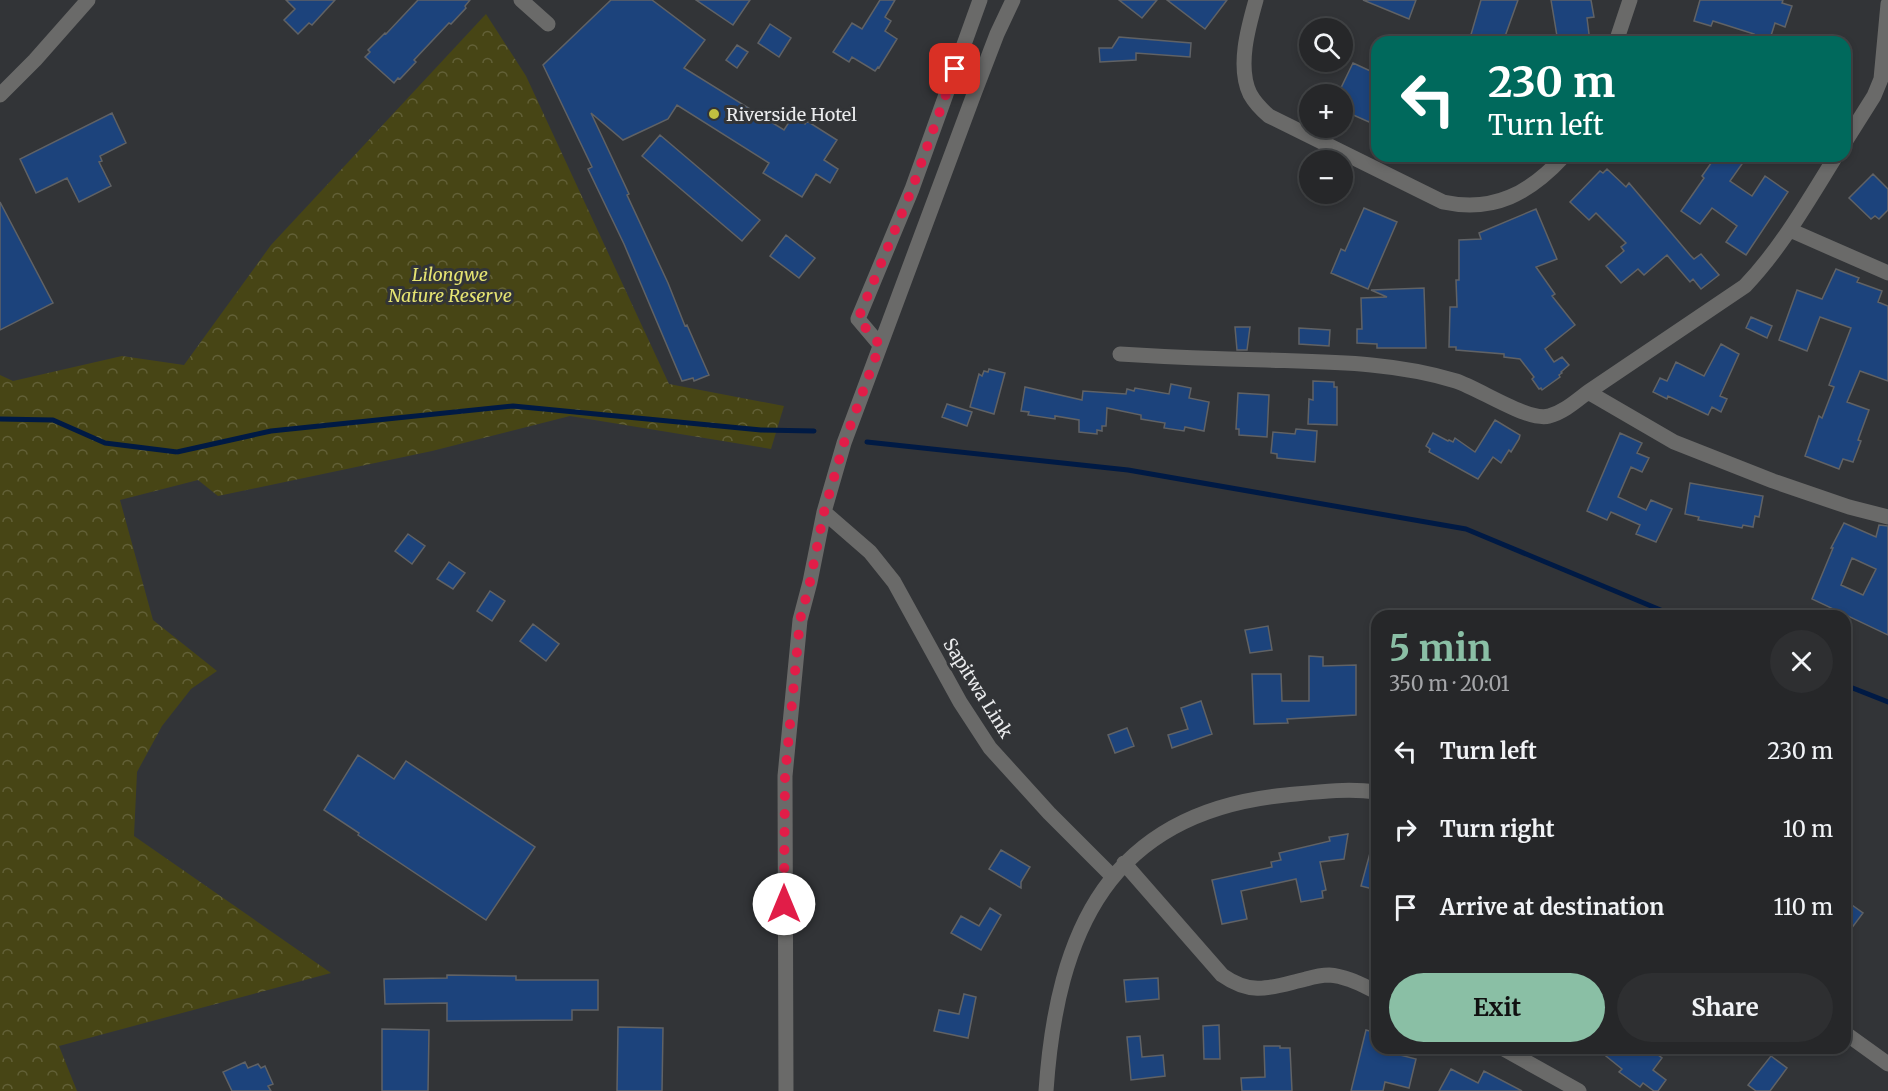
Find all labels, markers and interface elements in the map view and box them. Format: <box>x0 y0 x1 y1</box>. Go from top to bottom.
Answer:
map controls <box>1299 18 1353 204</box>
button: search <box>1299 18 1353 72</box>
pin <box>929 43 980 94</box>
icon: arrive <box>938 52 971 85</box>
text: 230 m <box>1488 56 1615 108</box>
icon: left <box>1389 60 1467 138</box>
button: + <box>1299 84 1353 138</box>
place label: Riverside Hotel <box>726 103 857 126</box>
marker: Riverside Hotel <box>707 107 721 121</box>
text: Turn left <box>1488 108 1603 142</box>
button: − <box>1299 150 1353 204</box>
park label: Lilongwe Nature Reserve <box>388 263 512 307</box>
text: 5 min <box>1389 626 1491 671</box>
button: close <box>1770 630 1833 693</box>
street label: Sapitwa Link <box>938 634 1018 743</box>
text: 350 m · 20:01 <box>1389 671 1510 696</box>
icon: left <box>1389 735 1422 768</box>
text: Turn left <box>1440 737 1537 765</box>
text: 230 m <box>1767 737 1833 765</box>
icon: right <box>1389 813 1422 846</box>
text: Turn right <box>1440 815 1554 843</box>
text: 10 m <box>1783 815 1833 843</box>
position arrow <box>752 872 816 936</box>
icon: arrive <box>1389 891 1422 924</box>
text: Arrive at destination <box>1440 893 1664 921</box>
text: 110 m <box>1774 893 1833 921</box>
button: Exit <box>1389 973 1605 1042</box>
button: Share <box>1617 973 1833 1042</box>

